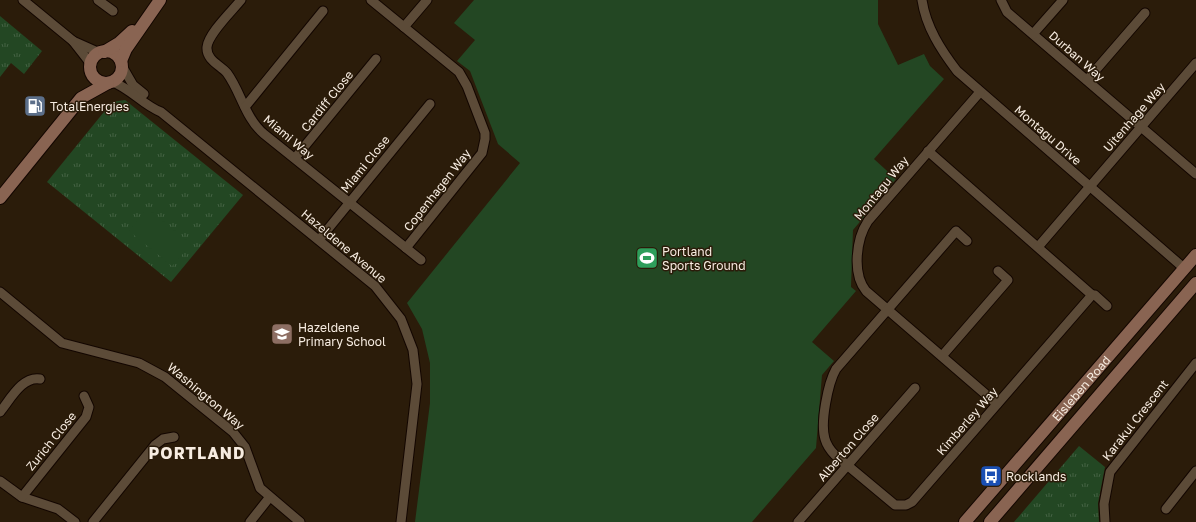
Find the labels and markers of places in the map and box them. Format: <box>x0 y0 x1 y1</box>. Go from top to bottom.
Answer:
fuel station icon: TotalEnergies <box>22 93 48 119</box>
place label: TotalEnergies <box>50 99 129 114</box>
place label: Portland Sports Ground <box>662 244 746 273</box>
sports icon: Portland Sports Ground <box>634 245 660 271</box>
place label: Hazeldene Primary School <box>298 320 386 349</box>
school or university icon: Hazeldene Primary School <box>269 321 295 347</box>
bus stop icon: Rocklands <box>978 463 1004 489</box>
place label: Rocklands <box>1006 469 1066 484</box>

